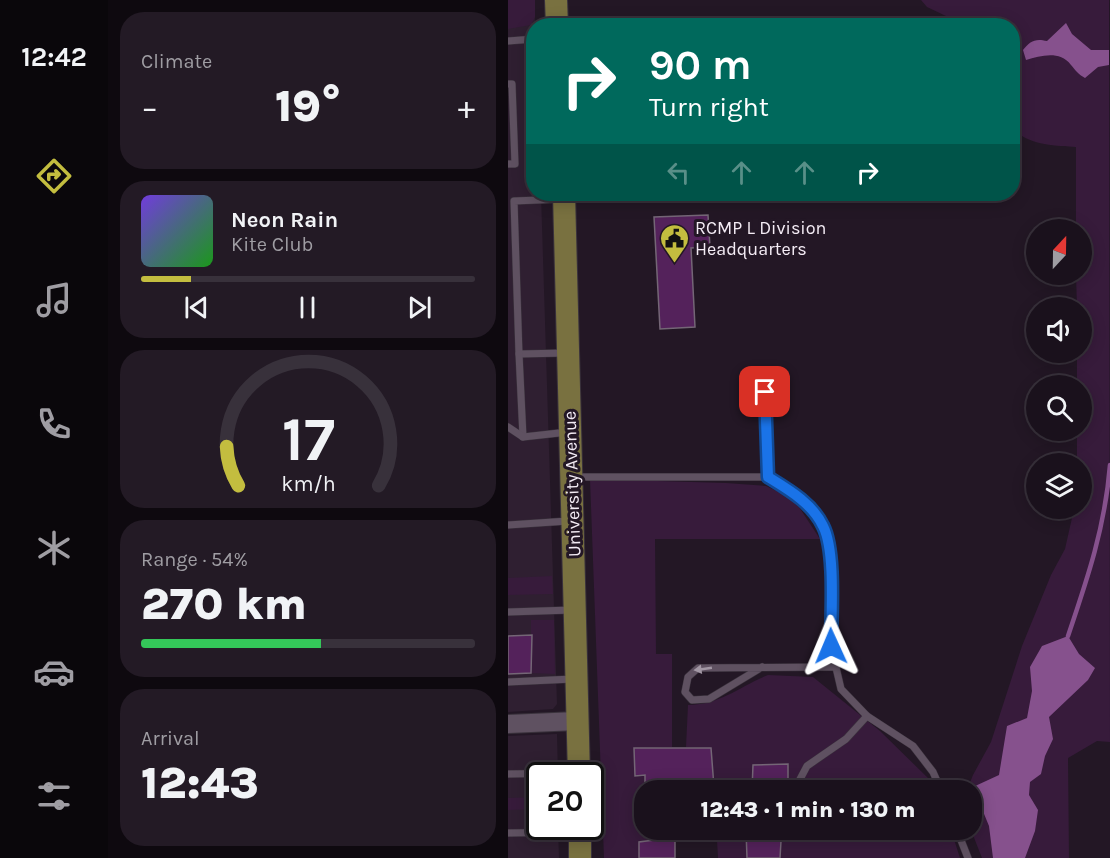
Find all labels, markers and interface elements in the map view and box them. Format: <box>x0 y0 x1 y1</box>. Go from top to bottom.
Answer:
text: 90 m <box>649 40 752 90</box>
text: 12:42 <box>21 41 87 73</box>
icon: right <box>550 42 628 120</box>
text: Climate <box>141 50 212 73</box>
text: 19° <box>275 80 341 132</box>
text: − <box>141 88 158 126</box>
text: + <box>458 88 475 126</box>
text: Turn right <box>649 91 769 123</box>
icon: directions <box>33 155 75 197</box>
icon: left <box>662 156 695 189</box>
icon: ahead <box>725 156 758 189</box>
icon: ahead <box>788 156 821 189</box>
icon: right <box>851 156 884 189</box>
text: Neon Rain <box>231 207 338 233</box>
place label: RCMP L Division Headquarters <box>695 217 826 260</box>
north arrow <box>1026 219 1092 285</box>
map controls <box>1026 219 1092 519</box>
public building icon: RCMP L Division Headquarters <box>658 222 690 264</box>
text: Kite Club <box>231 233 313 256</box>
icon: music <box>33 279 75 321</box>
icon: previous <box>180 291 213 324</box>
icon: pause <box>291 291 324 324</box>
icon: next <box>403 291 436 324</box>
button: sound <box>1026 297 1092 363</box>
pin <box>739 366 790 417</box>
icon: arrive <box>748 375 781 408</box>
button: search <box>1026 375 1092 441</box>
icon: phone <box>33 403 75 445</box>
text: 17 <box>281 403 335 476</box>
street label: University Avenue <box>558 411 586 557</box>
button: layers <box>1026 453 1092 519</box>
text: km/h <box>281 471 335 496</box>
icon: climate <box>33 527 75 569</box>
text: Range · 54% <box>141 548 248 571</box>
text: 270 km <box>141 578 307 630</box>
position arrow <box>799 614 863 678</box>
icon: car <box>33 651 75 693</box>
one-way arrow <box>694 665 713 674</box>
text: Arrival <box>141 727 200 750</box>
text: 12:43 <box>141 757 259 809</box>
speed limit sign: 20 <box>526 762 604 840</box>
icon: filters <box>33 775 75 817</box>
text: 12:43 · 1 min · 130 m <box>701 797 915 823</box>

